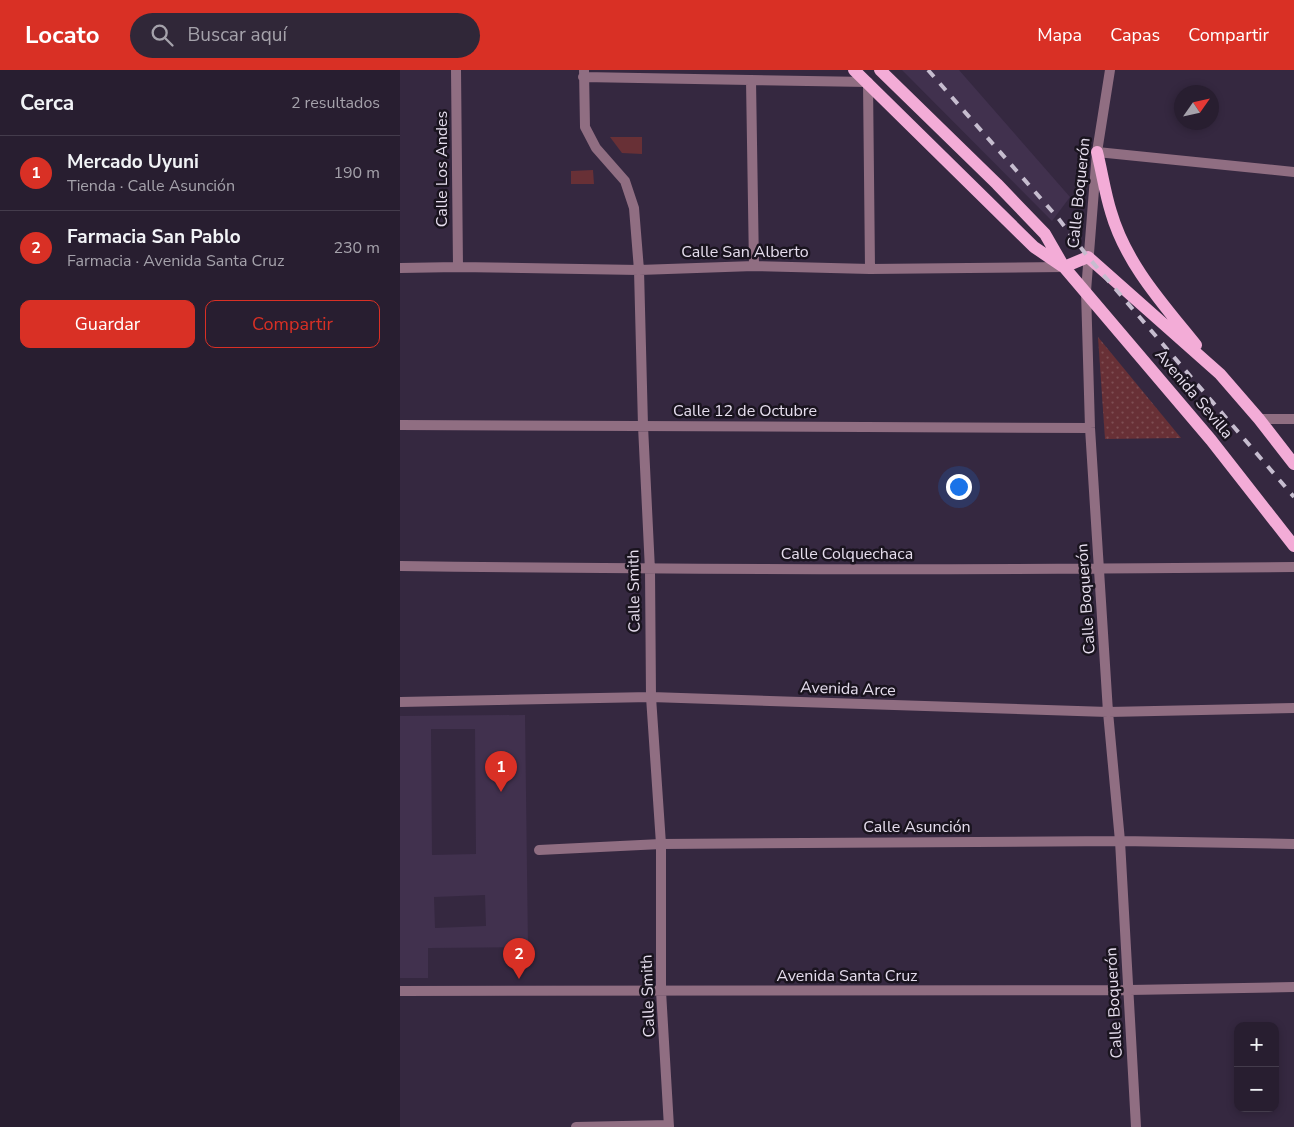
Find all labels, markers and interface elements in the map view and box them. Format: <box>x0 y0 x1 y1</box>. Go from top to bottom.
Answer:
search box <box>130 13 480 58</box>
text: Locato <box>25 19 100 51</box>
icon: search <box>148 21 176 49</box>
text: Buscar aquí <box>188 22 287 48</box>
text: Mapa <box>1037 23 1082 47</box>
text: Capas <box>1110 23 1160 47</box>
text: Compartir <box>1188 23 1269 47</box>
north arrow <box>1174 85 1219 130</box>
text: Cerca <box>20 89 74 117</box>
text: 2 resultados <box>291 92 380 114</box>
street label: Calle Los Andes <box>431 111 453 227</box>
street label: Calle Boquerón <box>1062 137 1096 249</box>
text: Mercado Uyuni <box>67 149 199 175</box>
text: 1 <box>31 162 41 184</box>
text: 190 m <box>333 162 380 184</box>
text: Tienda · Calle Asunción <box>67 175 235 197</box>
text: Farmacia San Pablo <box>67 224 241 250</box>
text: 2 <box>31 237 41 259</box>
text: 230 m <box>333 237 380 259</box>
street label: Calle San Alberto <box>681 241 809 263</box>
text: Farmacia · Avenida Santa Cruz <box>67 250 284 272</box>
button: Guardar <box>20 300 195 348</box>
button: Compartir <box>205 300 380 348</box>
street label: Avenida Sevilla <box>1150 345 1238 443</box>
street label: Calle 12 de Octubre <box>673 400 817 422</box>
your location <box>946 474 972 500</box>
street label: Calle Colquechaca <box>781 543 913 565</box>
street label: Calle Boquerón <box>1071 543 1101 655</box>
street label: Calle Smith <box>622 549 646 633</box>
street label: Avenida Arce <box>800 676 896 702</box>
pin: 1 <box>485 751 517 792</box>
street label: Calle Asunción <box>863 816 971 838</box>
pin: 2 <box>503 938 535 979</box>
street label: Calle Boquerón <box>1100 947 1128 1059</box>
street label: Calle Smith <box>636 954 660 1038</box>
street label: Avenida Santa Cruz <box>776 965 918 987</box>
map controls <box>1234 1022 1279 1112</box>
button: + <box>1234 1022 1279 1067</box>
button: − <box>1234 1067 1279 1112</box>

